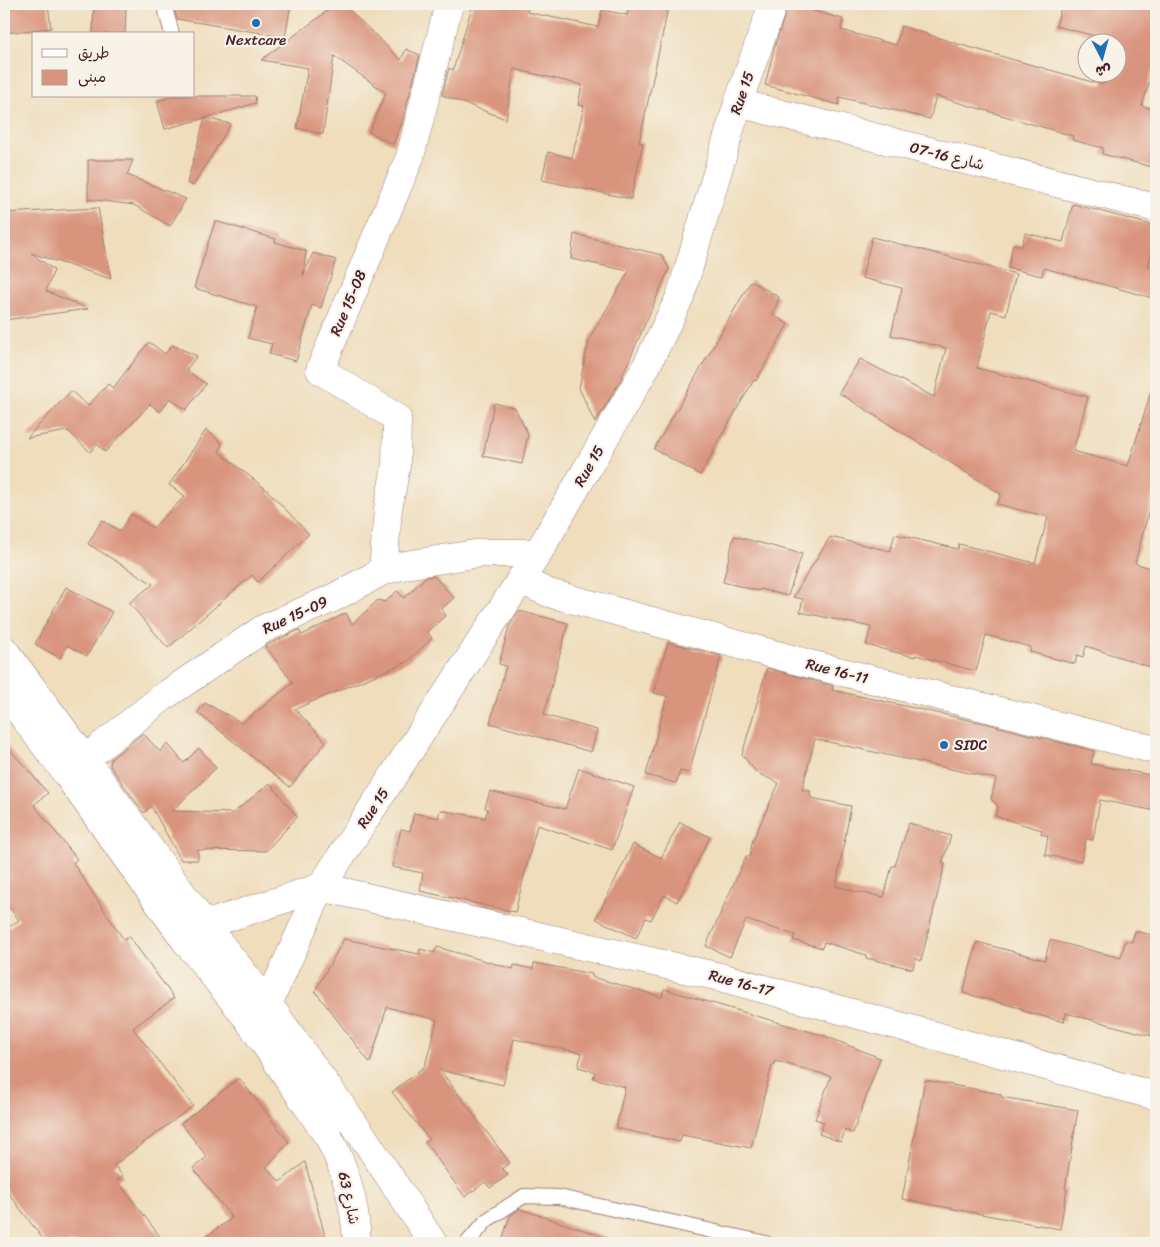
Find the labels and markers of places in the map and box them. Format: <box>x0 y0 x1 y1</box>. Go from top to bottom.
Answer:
marker: Nextcare <box>250 17 262 29</box>
place label: Nextcare <box>226 27 286 53</box>
place label: SIDC <box>954 732 987 758</box>
marker: SIDC <box>938 739 950 751</box>

